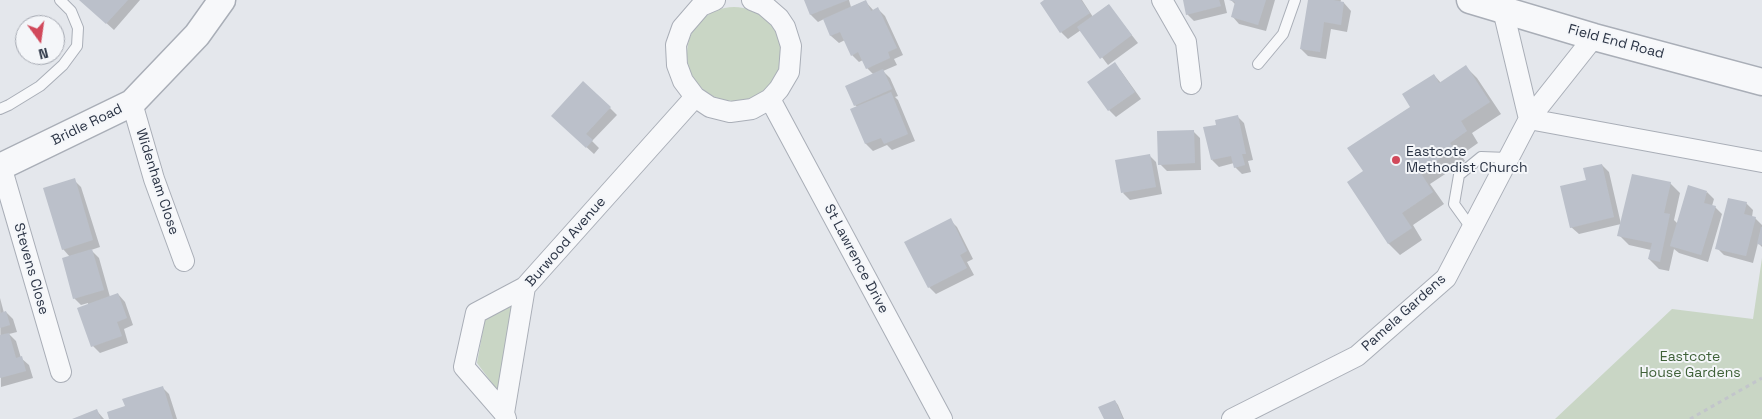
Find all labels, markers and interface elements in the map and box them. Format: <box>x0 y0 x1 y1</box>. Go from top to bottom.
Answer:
north arrow <box>15 15 65 65</box>
street label: Field End Road <box>1566 21 1666 63</box>
text: N <box>37 44 50 63</box>
street label: Bridle Road <box>49 101 125 149</box>
street label: Widenham Close <box>132 127 182 237</box>
place label: Eastcote Methodist Church <box>1406 144 1528 176</box>
marker: Eastcote Methodist Church <box>1390 154 1402 166</box>
street label: Burwood Avenue <box>522 194 610 290</box>
street label: St Lawrence Drive <box>820 202 892 316</box>
street label: Stevens Close <box>10 221 52 317</box>
street label: Pamela Gardens <box>1359 271 1449 355</box>
park label: Eastcote House Gardens <box>1639 349 1741 382</box>

